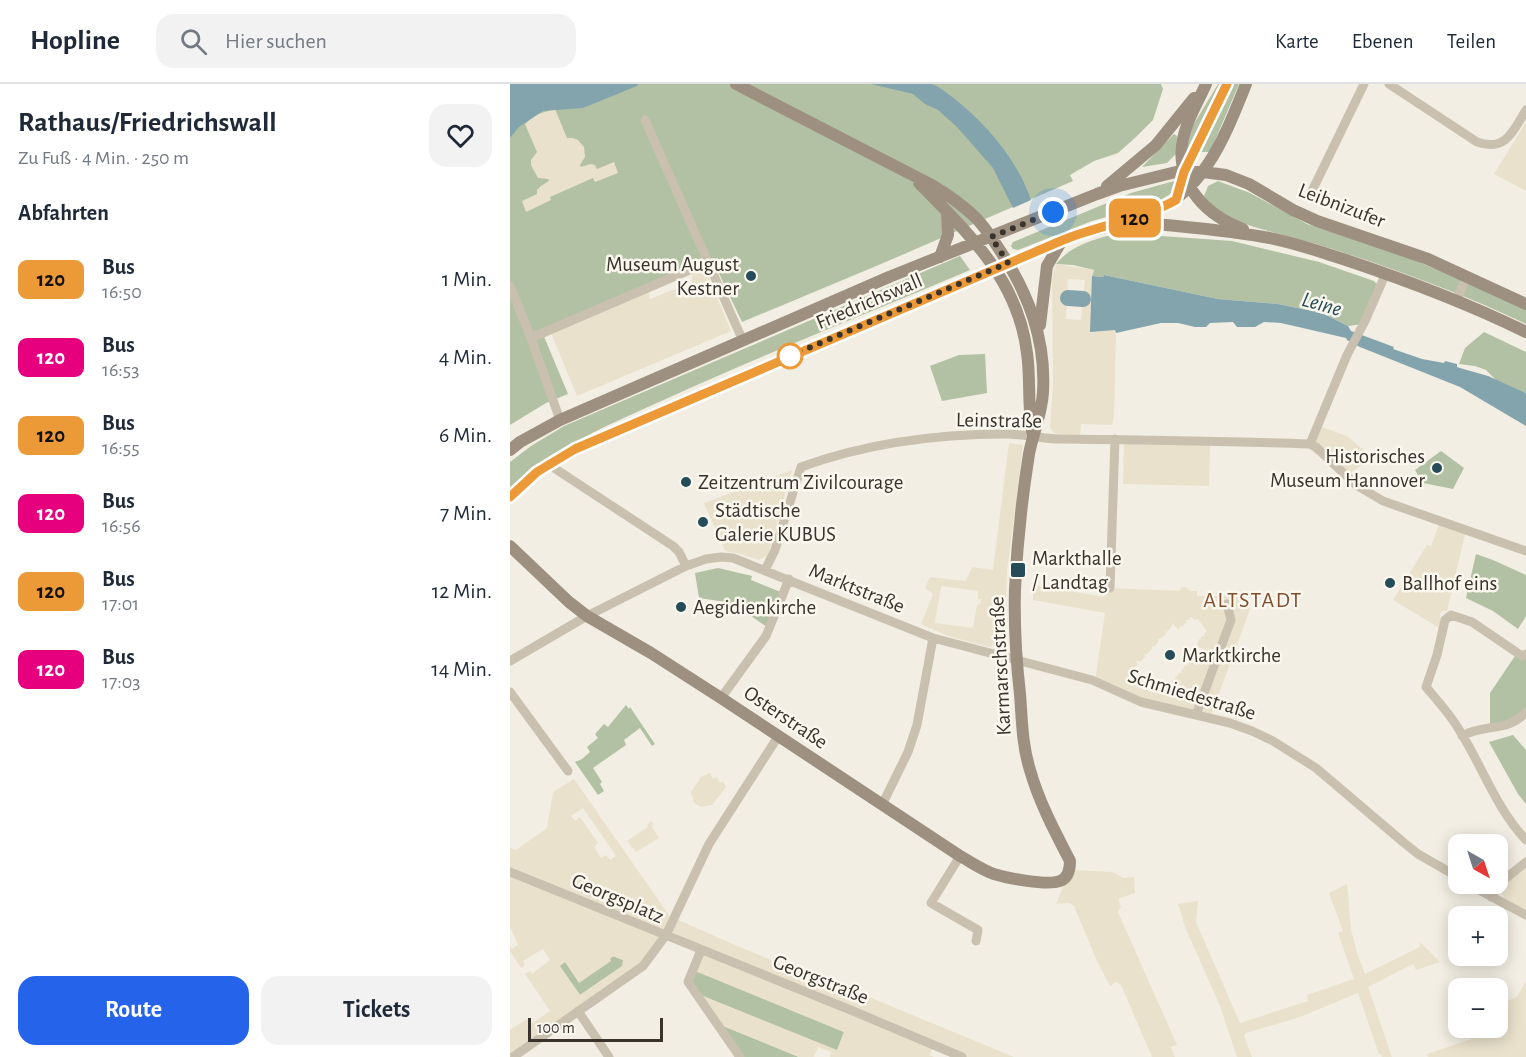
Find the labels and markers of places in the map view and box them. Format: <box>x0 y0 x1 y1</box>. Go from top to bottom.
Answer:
place label: Museum August Kestner <box>606 254 739 299</box>
marker: Museum August Kestner <box>744 269 758 283</box>
unlabelled marker <box>777 343 803 369</box>
place label: Historisches Museum Hannover <box>1270 446 1425 491</box>
marker: Historisches Museum Hannover <box>1430 461 1444 475</box>
place label: Zeitzentrum Zivilcourage <box>698 472 903 493</box>
marker: Zeitzentrum Zivilcourage <box>679 475 693 489</box>
place label: Städtische Galerie KUBUS <box>715 500 836 545</box>
marker: Städtische Galerie KUBUS <box>696 515 710 529</box>
place label: Markthalle / Landtag <box>1032 548 1122 593</box>
marker: Markthalle / Landtag <box>1009 561 1027 579</box>
place label: Ballhof eins <box>1402 573 1497 594</box>
marker: Ballhof eins <box>1383 576 1397 590</box>
place label: Aegidienkirche <box>693 597 816 618</box>
marker: Aegidienkirche <box>674 600 688 614</box>
place label: Marktkirche <box>1182 645 1281 666</box>
marker: Marktkirche <box>1163 648 1177 662</box>

